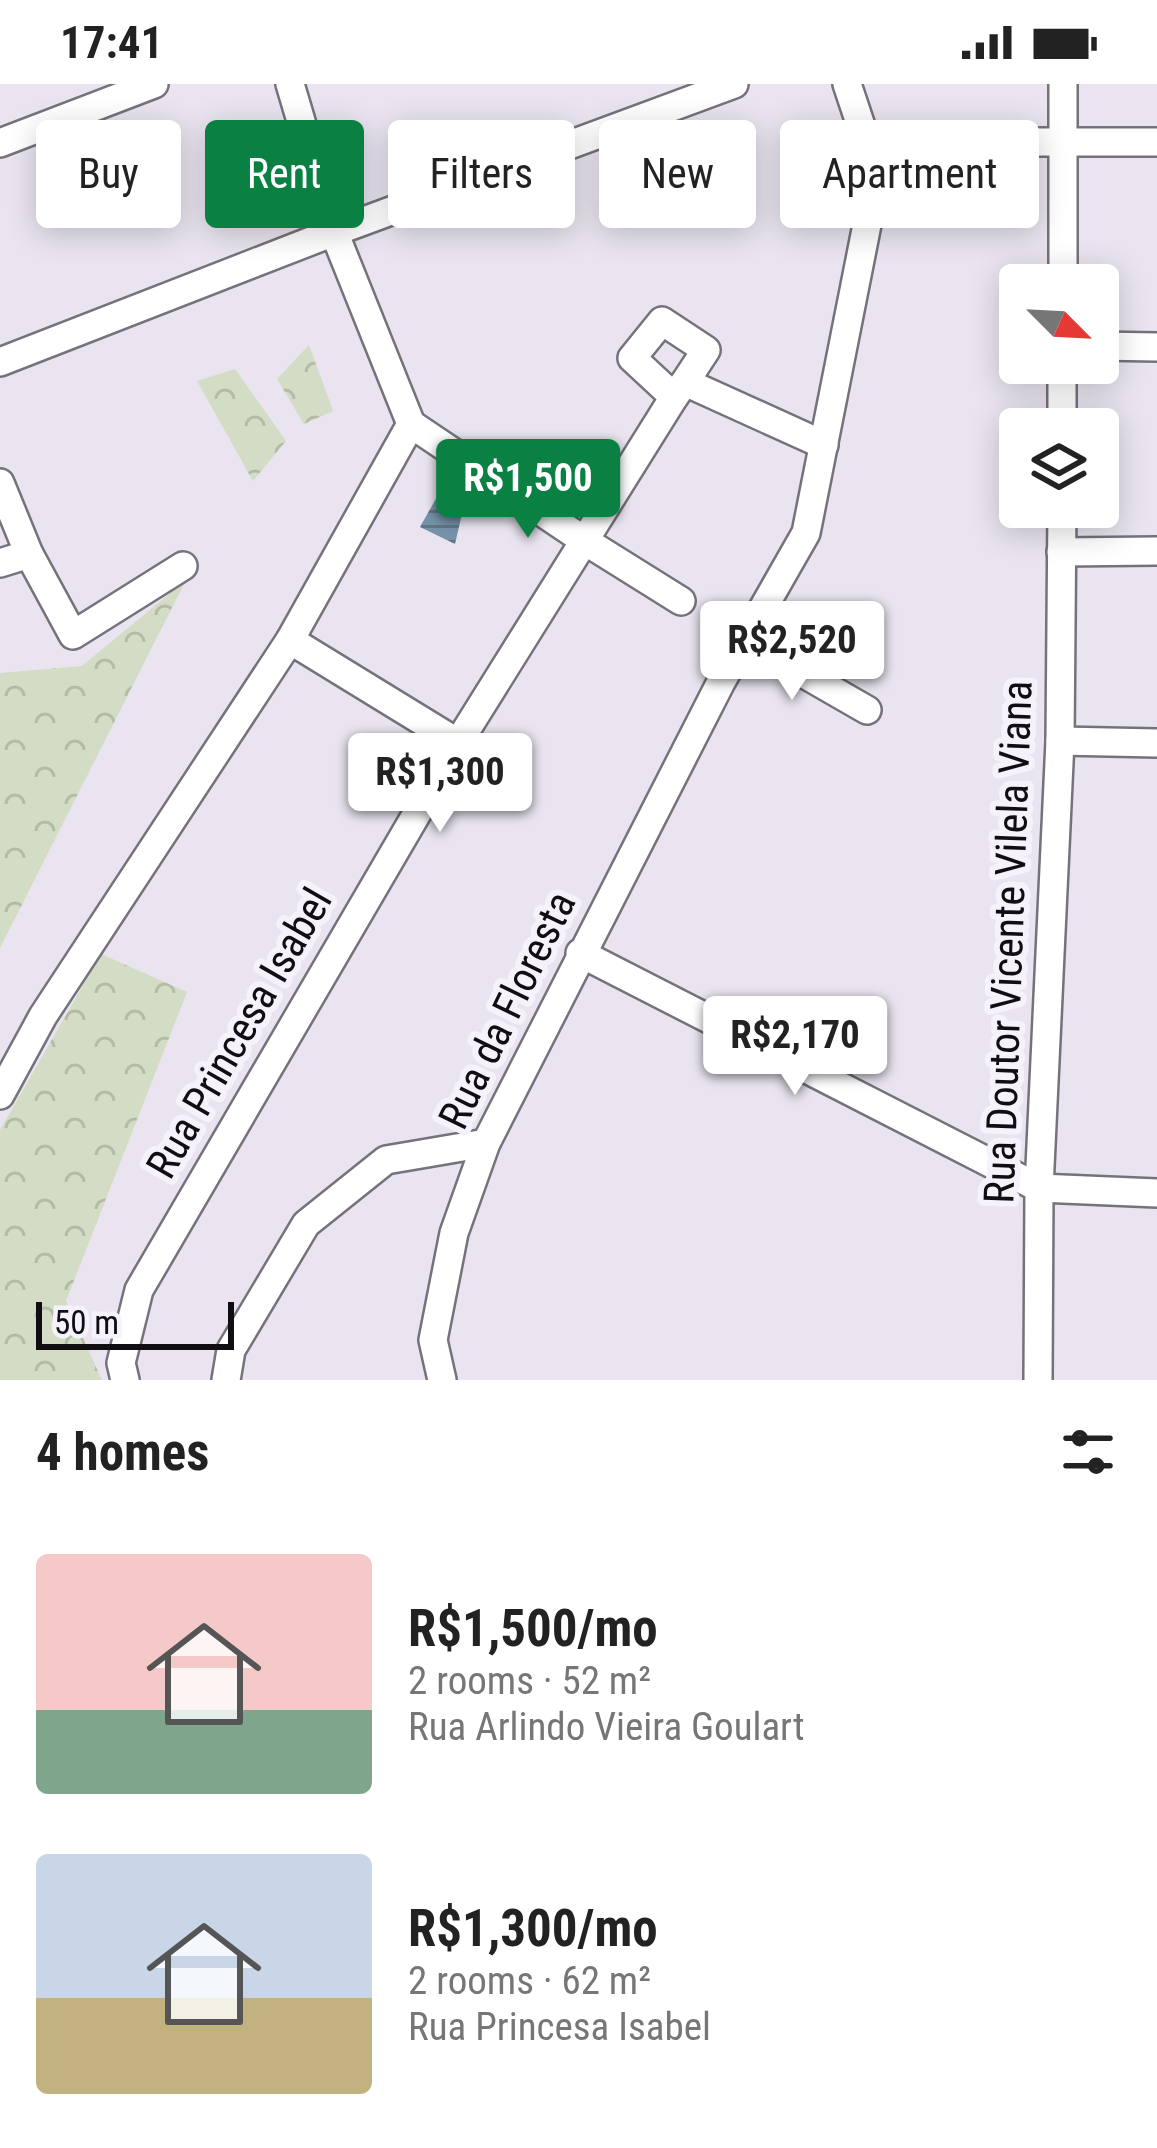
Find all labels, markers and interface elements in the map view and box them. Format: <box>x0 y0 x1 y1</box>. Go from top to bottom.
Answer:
text: 17:41 <box>60 16 163 69</box>
chip: Buy <box>36 120 181 228</box>
chip: Rent <box>205 120 364 228</box>
chip: Filters <box>388 120 575 228</box>
chip: New <box>599 120 756 228</box>
chip: Apartment <box>780 120 1039 228</box>
north arrow <box>999 264 1119 384</box>
map controls <box>999 264 1119 528</box>
button: layers <box>999 408 1119 528</box>
pin: R$1,500 <box>417 439 639 541</box>
text: R$1,500 <box>463 455 593 501</box>
pin: R$2,520 <box>681 601 903 703</box>
text: R$2,520 <box>727 617 857 663</box>
street label: Rua Doutor Vicente Vilela Viana <box>974 680 1042 1204</box>
pin: R$1,300 <box>329 733 551 835</box>
text: R$1,300 <box>375 749 505 795</box>
street label: Rua Princesa Isabel <box>136 879 342 1187</box>
street label: Rua da Floresta <box>429 883 585 1137</box>
pin: R$2,170 <box>684 996 906 1098</box>
text: R$2,170 <box>730 1012 860 1058</box>
scale bar <box>36 1296 234 1349</box>
text: 50 m <box>54 1303 119 1342</box>
icon: filters <box>1055 1419 1121 1485</box>
text: 4 homes <box>36 1423 209 1482</box>
text: R$1,500/mo <box>408 1599 658 1658</box>
icon: home <box>132 1602 276 1746</box>
text: 2 rooms · 52 m² <box>408 1658 651 1704</box>
text: Rua Arlindo Vieira Goulart <box>408 1704 805 1750</box>
text: R$1,300/mo <box>408 1899 658 1958</box>
icon: home <box>132 1902 276 2046</box>
text: 2 rooms · 62 m² <box>408 1958 651 2004</box>
text: Rua Princesa Isabel <box>408 2004 711 2050</box>

